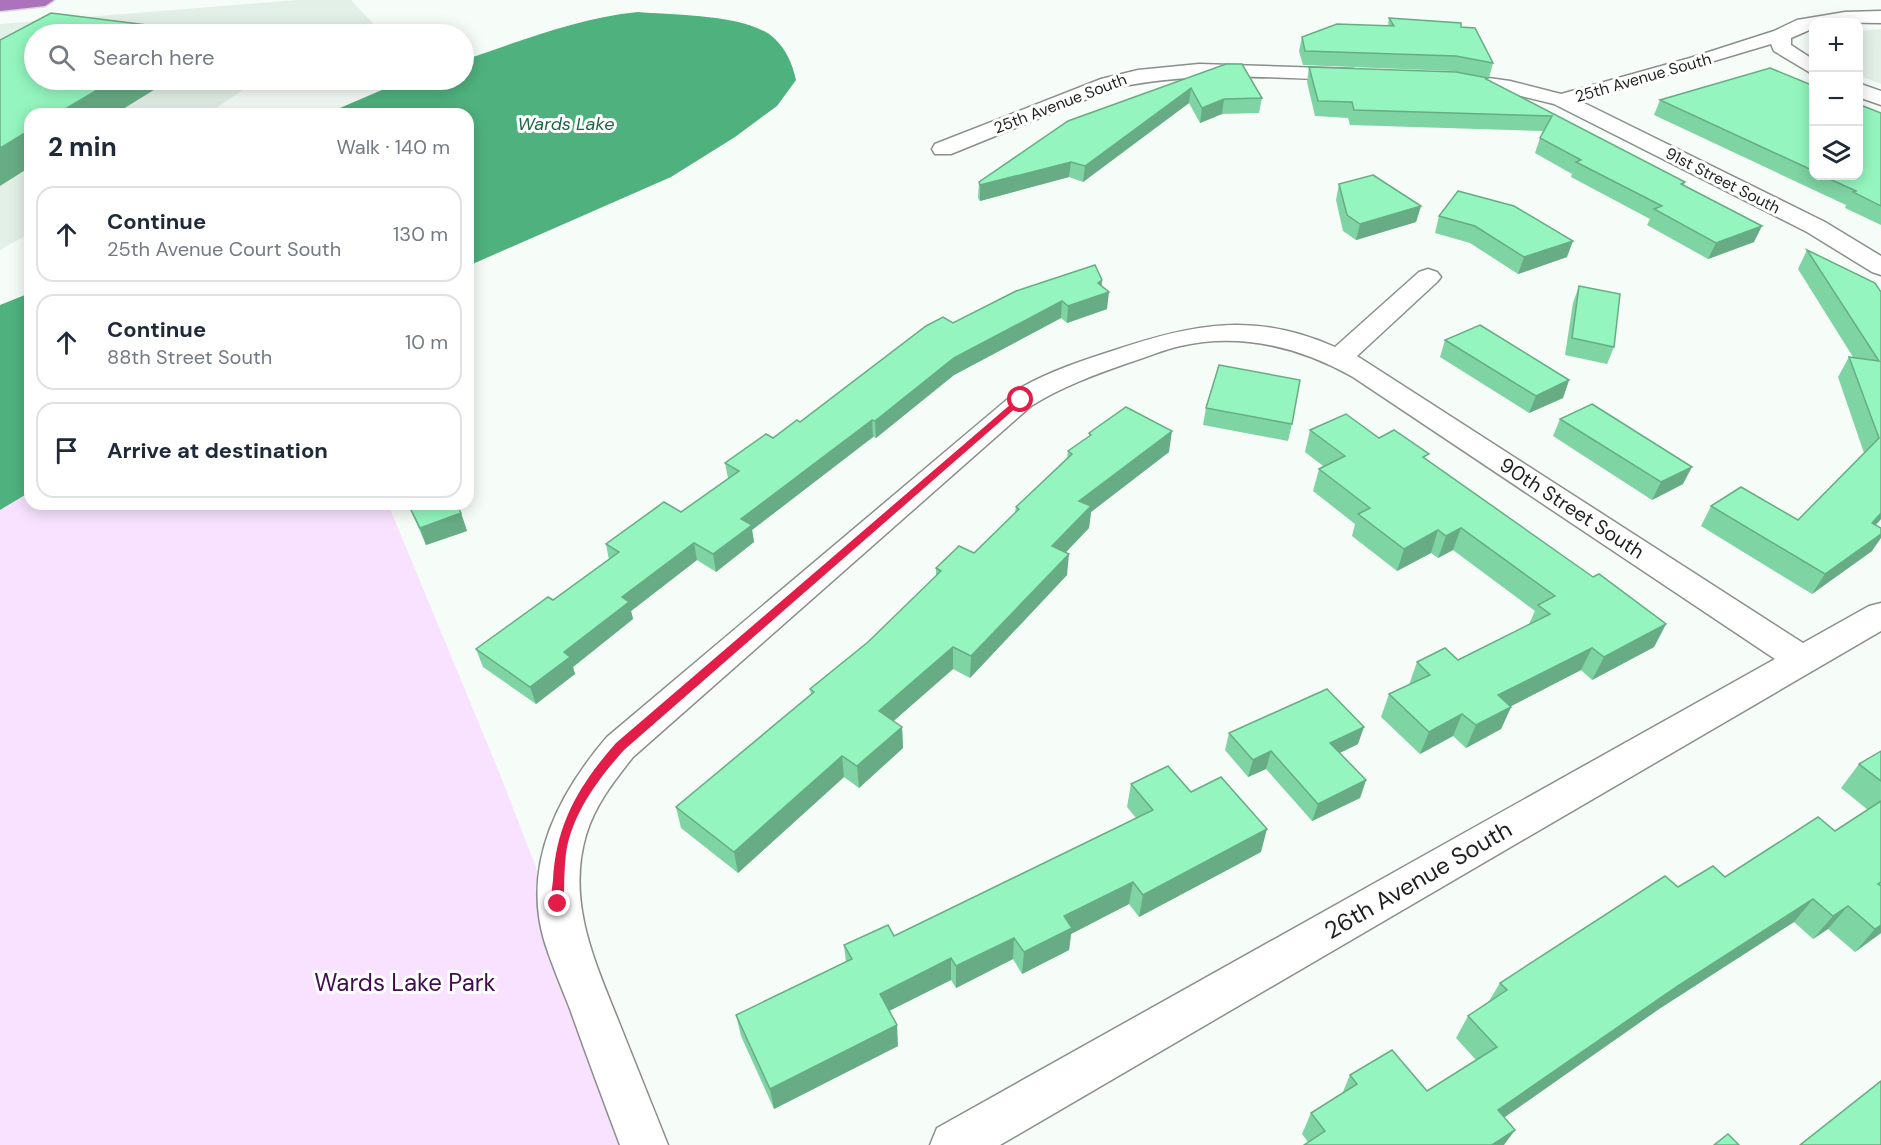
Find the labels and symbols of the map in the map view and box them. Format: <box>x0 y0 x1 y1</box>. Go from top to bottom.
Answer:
street label: 25th Avenue South <box>1573 48 1714 107</box>
street label: 25th Avenue South <box>991 68 1130 138</box>
water label: Wards Lake <box>517 112 615 136</box>
street label: 91st Street South <box>1662 142 1784 218</box>
route start <box>1007 386 1033 412</box>
street label: 90th Street South <box>1495 452 1649 564</box>
street label: 26th Avenue South <box>1318 813 1517 946</box>
route end <box>544 890 570 916</box>
park label: Wards Lake Park <box>314 967 496 998</box>

